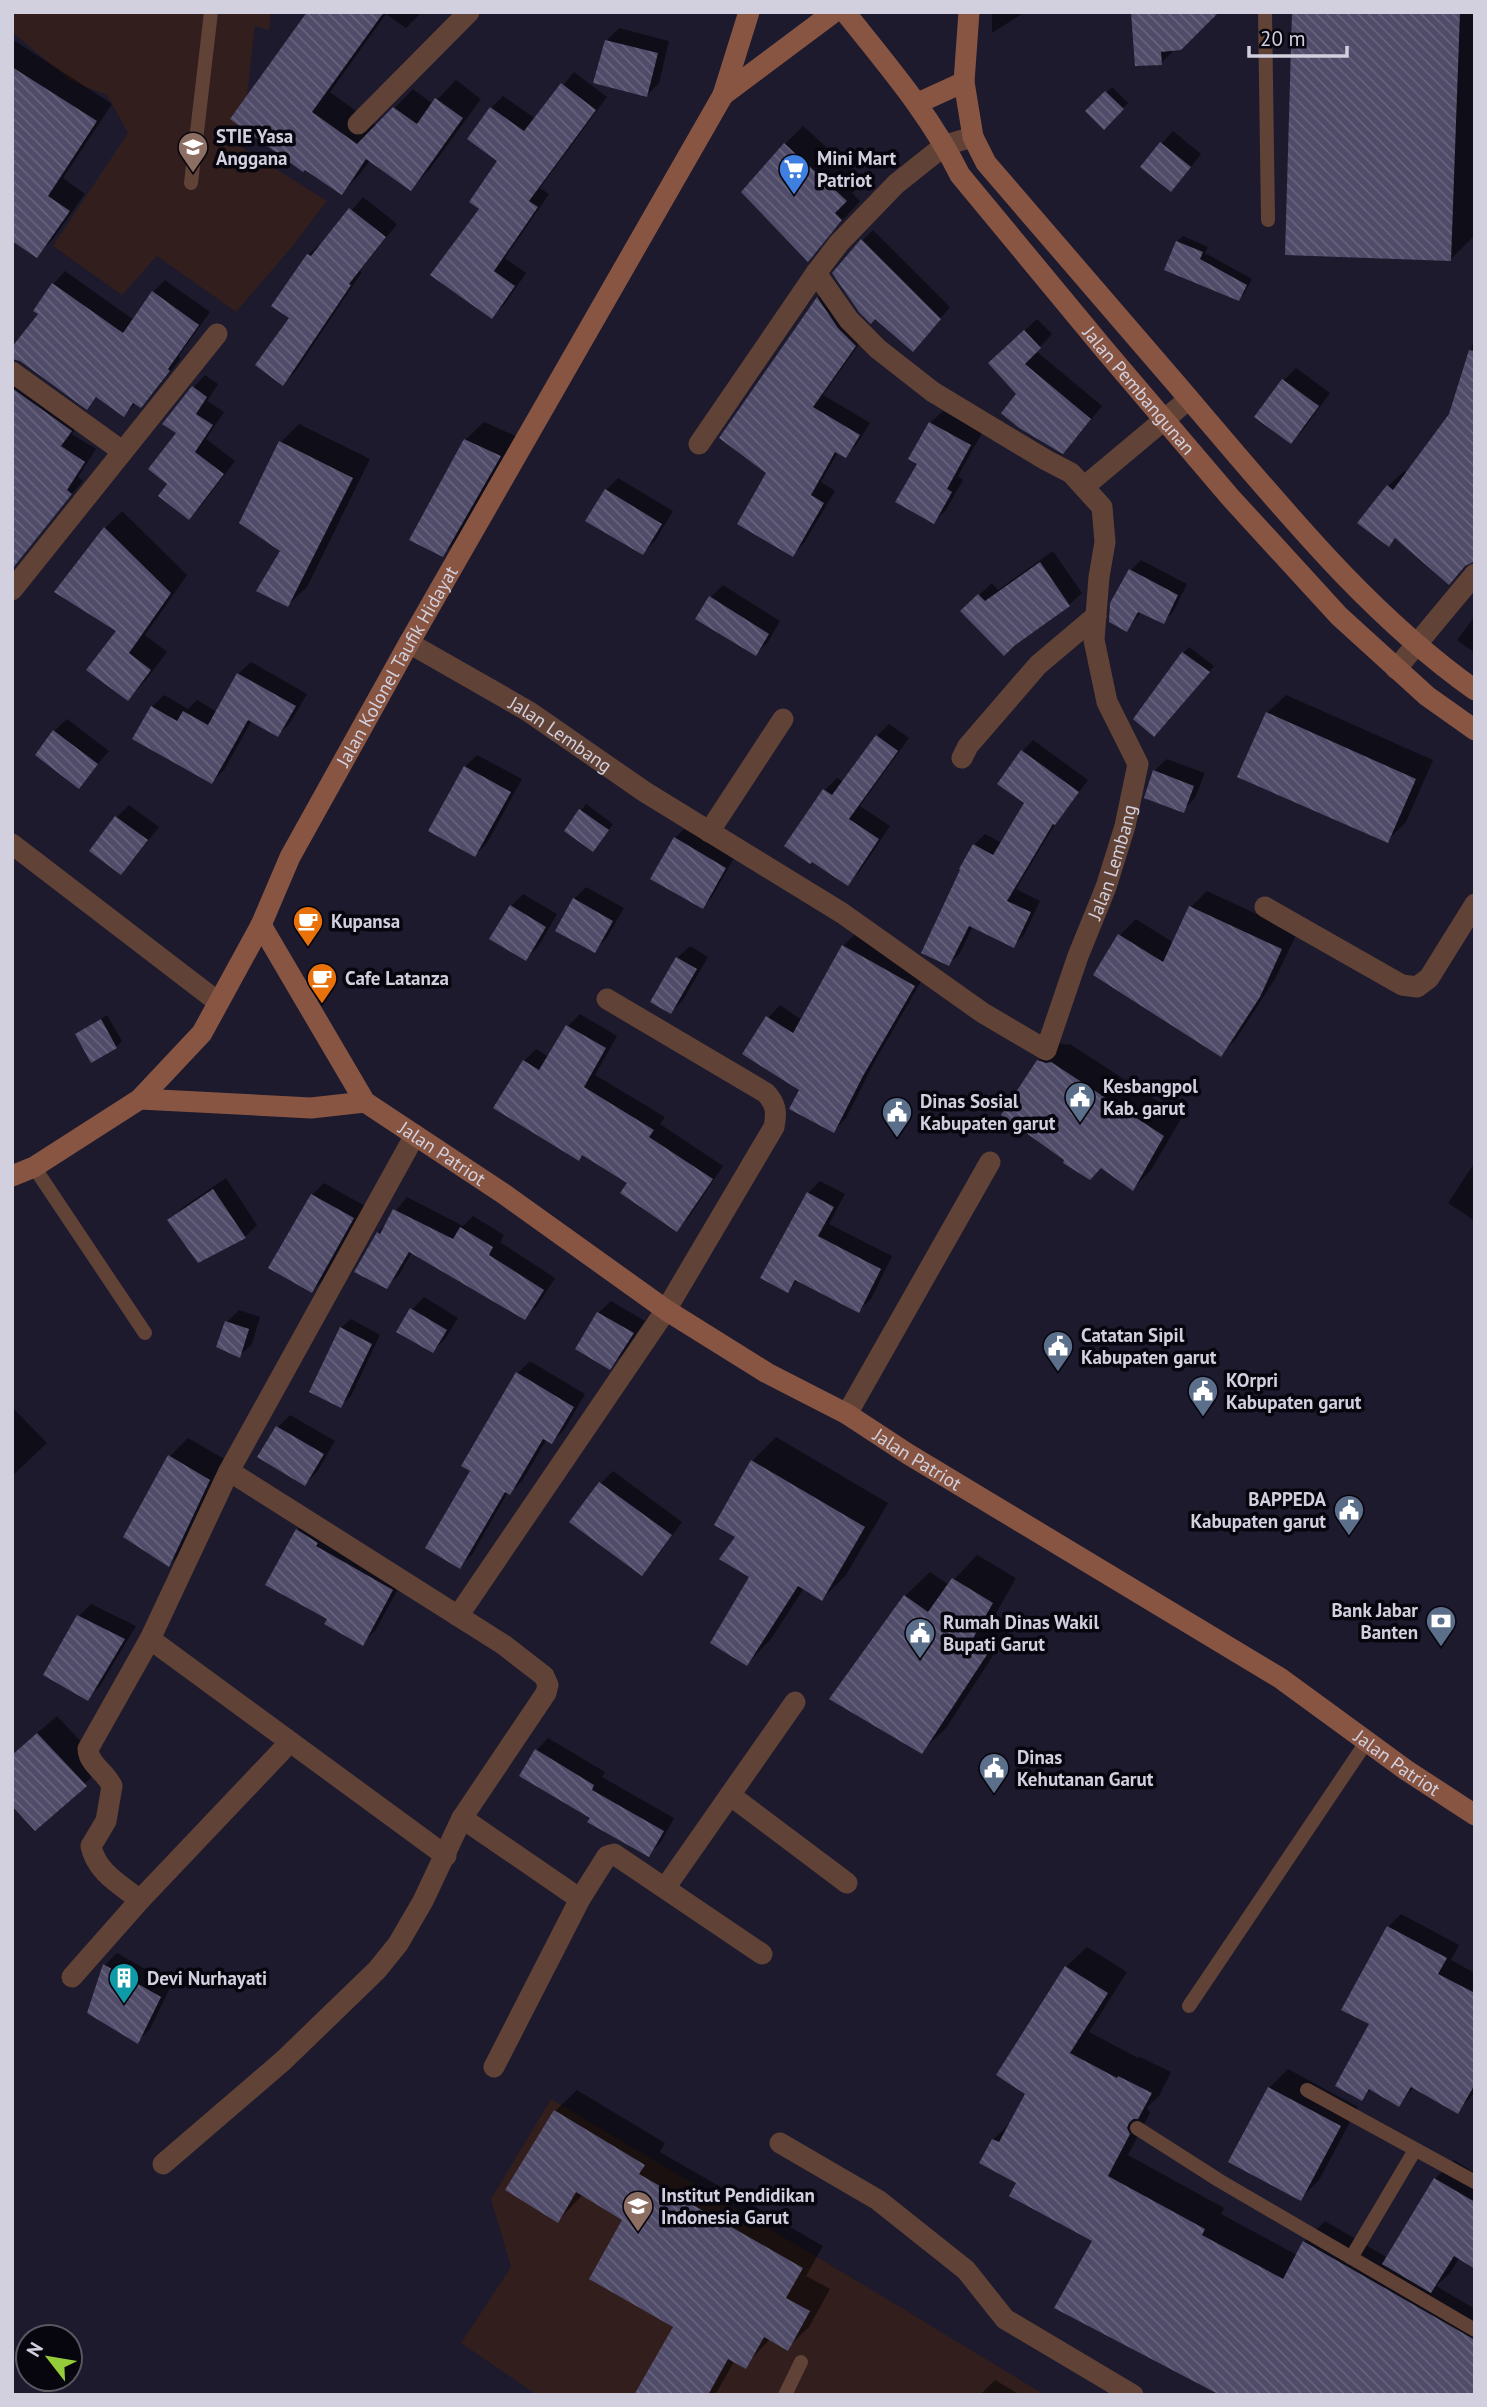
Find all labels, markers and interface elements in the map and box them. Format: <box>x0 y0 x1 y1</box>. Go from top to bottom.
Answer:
scale bar <box>1249 14 1347 58</box>
text: 20 m <box>1260 25 1306 52</box>
place label: STIE Yasa Anggana <box>216 124 293 170</box>
school or university icon: STIE Yasa Anggana <box>176 130 210 174</box>
place label: Mini Mart Patriot <box>817 146 896 192</box>
supermarket icon: Mini Mart Patriot <box>777 152 811 196</box>
street label: Jalan Pembangunan <box>1077 320 1201 459</box>
street label: Jalan Kolonel Taufik Hidayat <box>330 561 463 772</box>
street label: Jalan Lembang <box>504 690 617 778</box>
street label: Jalan Lembang <box>1082 802 1141 924</box>
cafe icon: Kupansa <box>291 904 325 948</box>
place label: Kupansa <box>331 909 400 933</box>
cafe icon: Cafe Latanza <box>305 961 339 1005</box>
place label: Cafe Latanza <box>345 966 449 990</box>
place label: Kesbangpol Kab. garut <box>1103 1074 1198 1120</box>
public building icon: Kesbangpol Kab. garut <box>1063 1080 1097 1124</box>
place label: Dinas Sosial Kabupaten garut <box>920 1089 1056 1135</box>
public building icon: Dinas Sosial Kabupaten garut <box>880 1095 914 1139</box>
street label: Jalan Patriot <box>393 1115 491 1191</box>
place label: Catatan Sipil Kabupaten garut <box>1081 1323 1217 1369</box>
public building icon: Catatan Sipil Kabupaten garut <box>1041 1329 1075 1373</box>
place label: KOrpri Kabupaten garut <box>1226 1368 1362 1414</box>
public building icon: KOrpri Kabupaten garut <box>1186 1374 1220 1418</box>
street label: Jalan Patriot <box>868 1422 967 1496</box>
place label: BAPPEDA Kabupaten garut <box>1191 1487 1326 1533</box>
public building icon: BAPPEDA Kabupaten garut <box>1332 1493 1366 1537</box>
place label: Bank Jabar Banten <box>1331 1598 1418 1644</box>
bank icon: Bank Jabar Banten <box>1424 1604 1458 1648</box>
place label: Rumah Dinas Wakil Bupati Garut <box>943 1610 1099 1656</box>
public building icon: Rumah Dinas Wakil Bupati Garut <box>903 1616 937 1660</box>
street label: Jalan Patriot <box>1349 1724 1445 1801</box>
place label: Dinas Kehutanan Garut <box>1017 1745 1154 1791</box>
public building icon: Dinas Kehutanan Garut <box>977 1751 1011 1795</box>
building icon: Devi Nurhayati <box>107 1961 141 2005</box>
place label: Devi Nurhayati <box>147 1966 267 1990</box>
place label: Institut Pendidikan Indonesia Garut <box>661 2183 815 2229</box>
school or university icon: Institut Pendidikan Indonesia Garut <box>621 2189 655 2233</box>
north arrow <box>14 2323 84 2393</box>
text: N <box>21 2338 48 2361</box>

